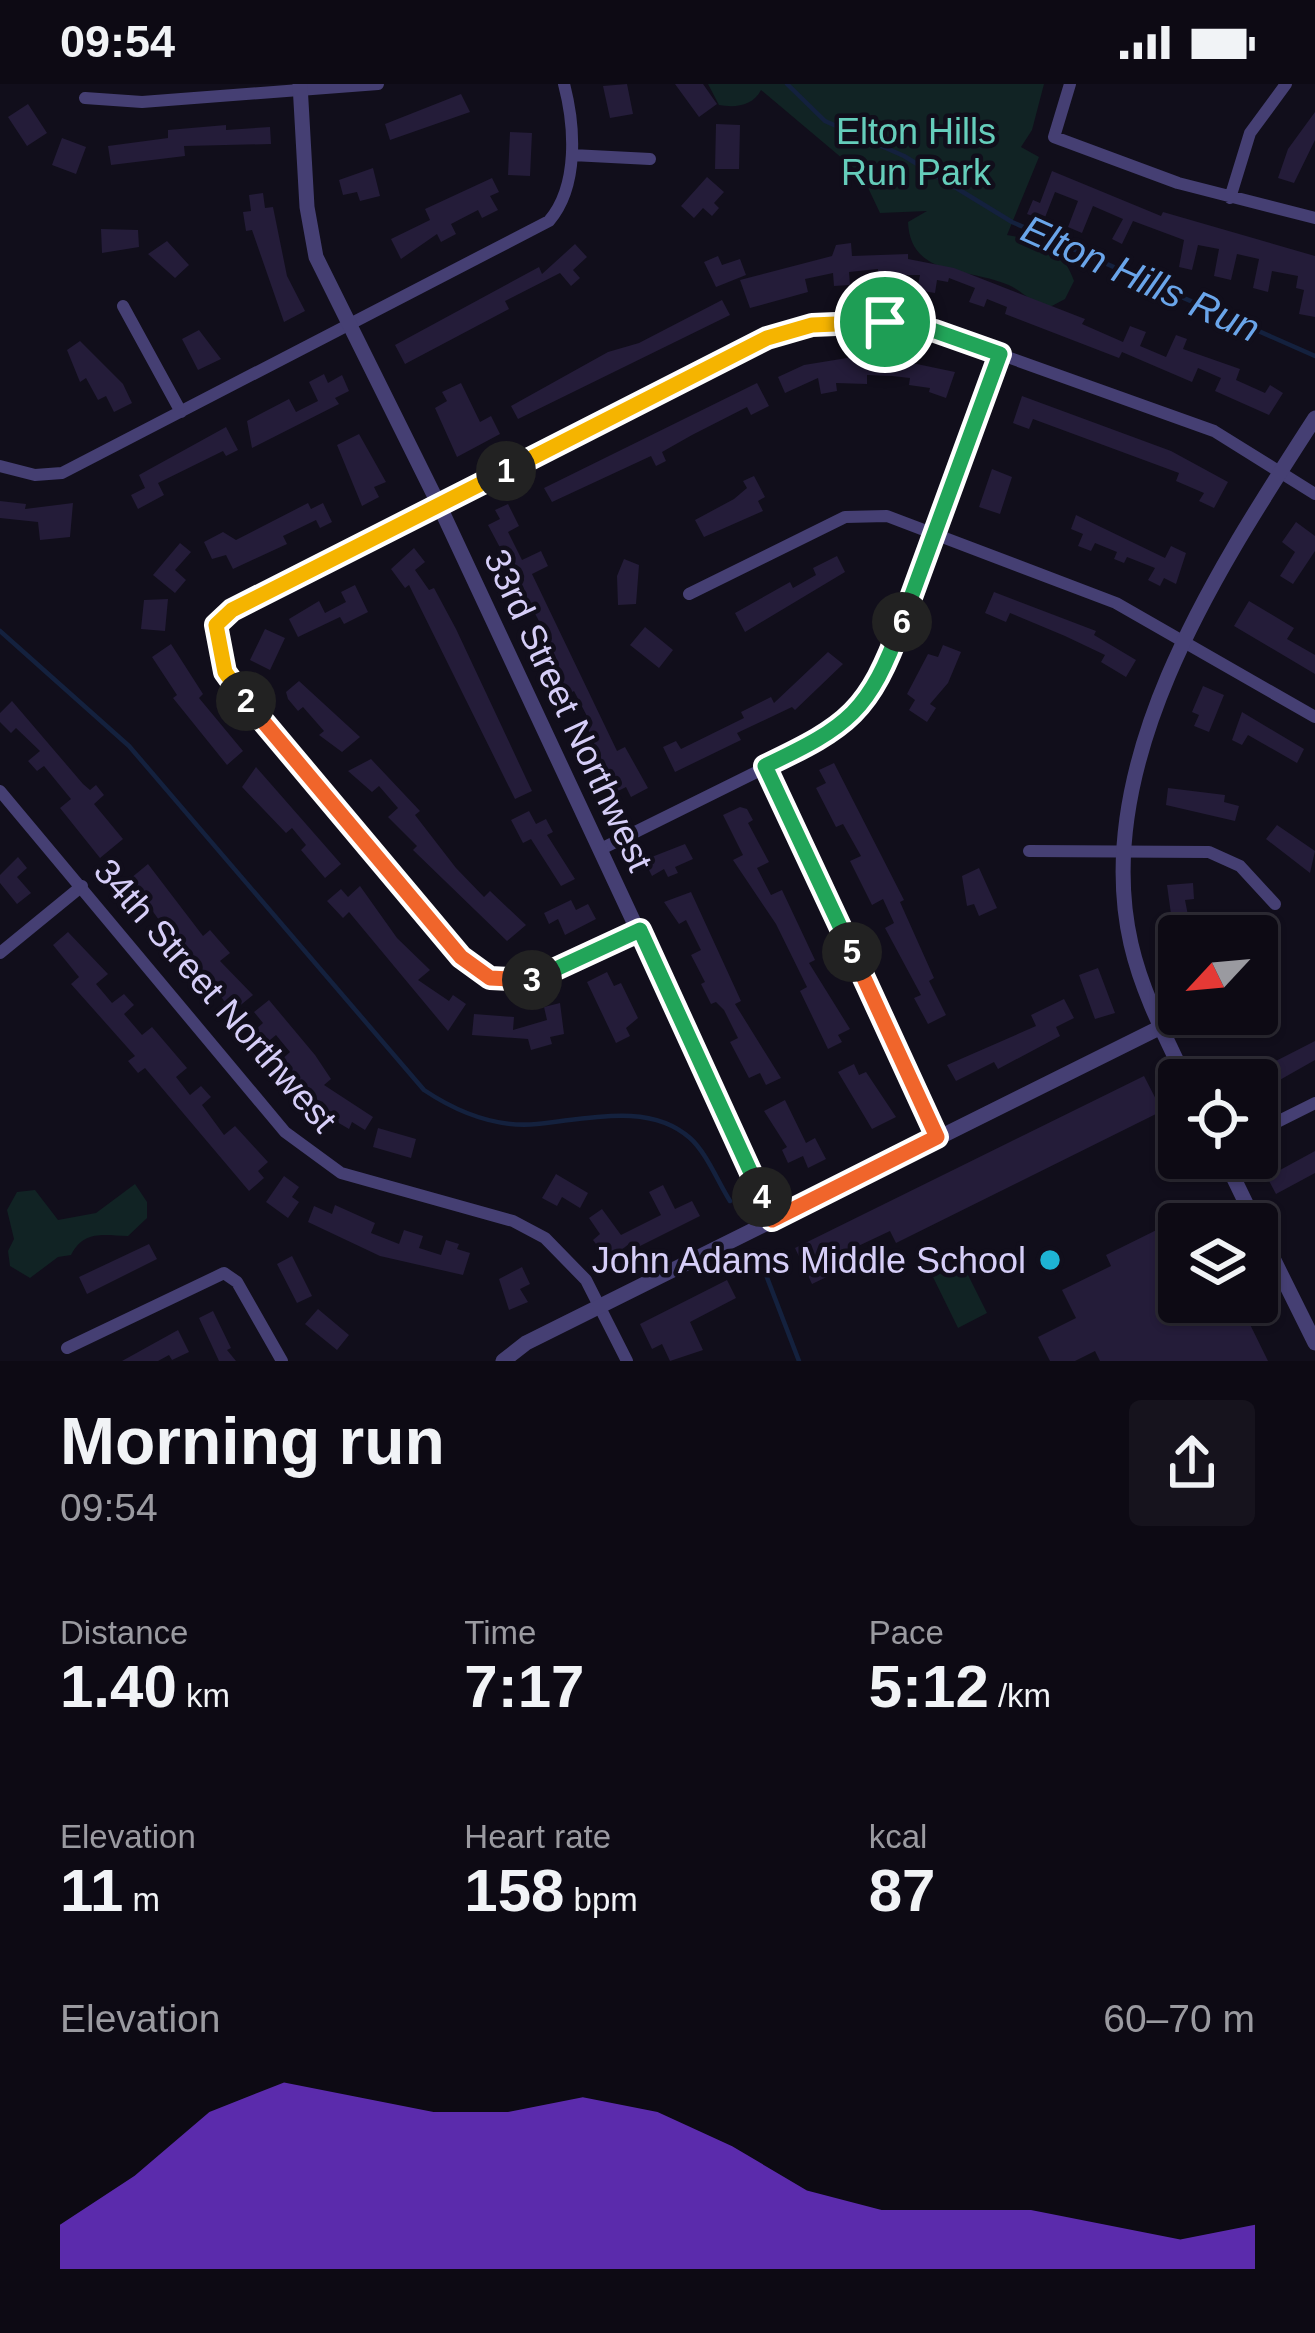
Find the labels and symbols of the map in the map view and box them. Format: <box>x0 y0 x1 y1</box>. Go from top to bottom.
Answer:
park label: Elton Hills Run Park <box>836 111 996 193</box>
water label: Elton Hills Run <box>1015 207 1266 350</box>
pin <box>834 271 936 373</box>
pin: 1 <box>476 441 536 501</box>
street label: 33rd Street Northwest <box>476 543 661 878</box>
pin: 6 <box>872 592 932 652</box>
pin: 2 <box>216 671 276 731</box>
street label: 34th Street Northwest <box>86 850 345 1140</box>
north arrow <box>1158 915 1278 1035</box>
pin: 5 <box>822 922 882 982</box>
pin: 3 <box>502 950 562 1010</box>
pin: 4 <box>732 1167 792 1227</box>
place label: John Adams Middle School <box>592 1240 1026 1281</box>
marker: John Adams Middle School <box>1037 1247 1063 1273</box>

